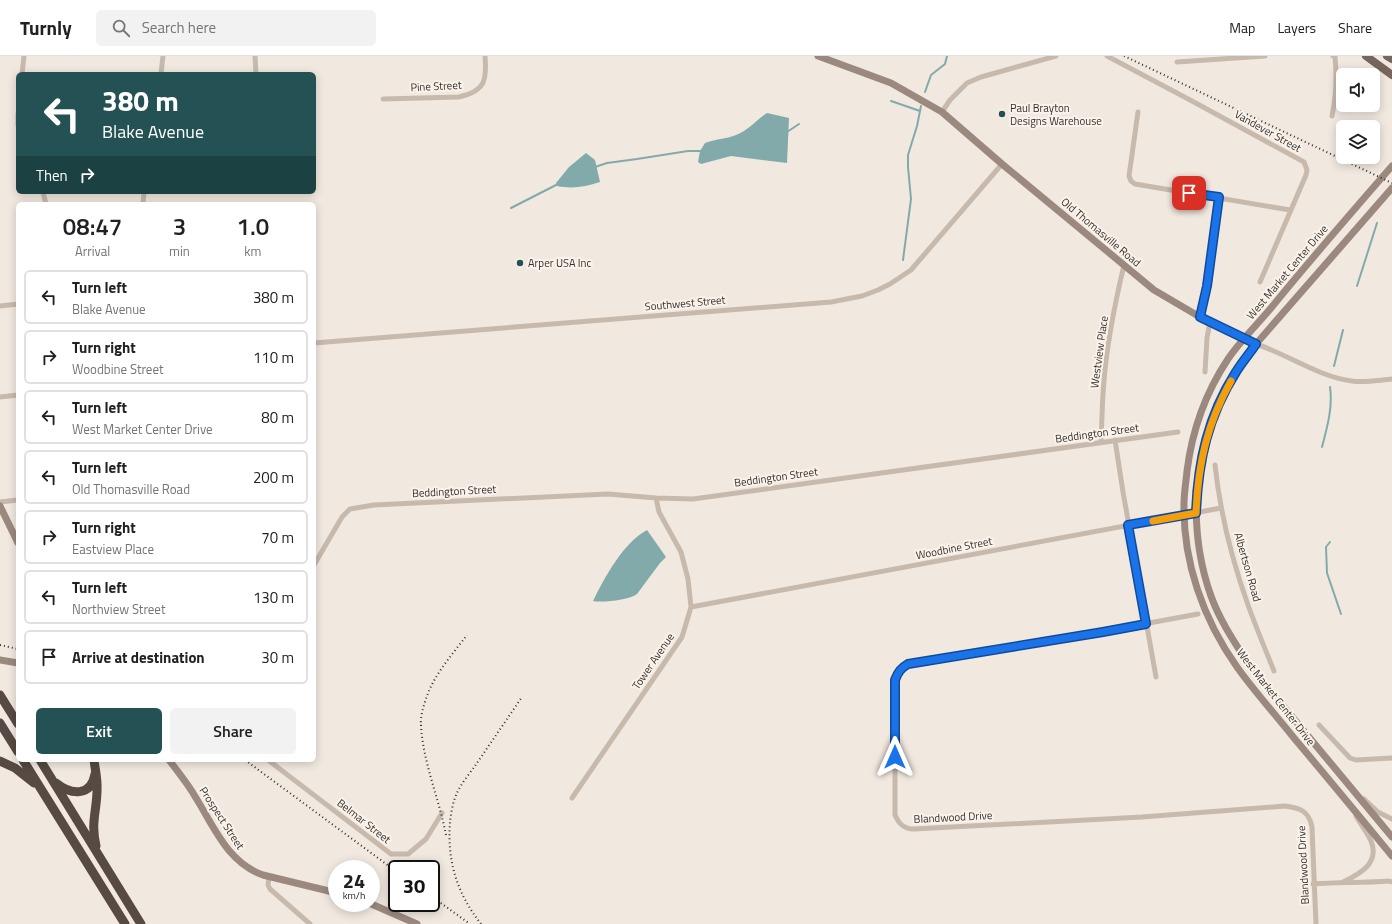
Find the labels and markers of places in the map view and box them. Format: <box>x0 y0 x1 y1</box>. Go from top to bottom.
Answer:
place label: Paul Brayton Designs Warehouse <box>1010 100 1102 129</box>
marker: Paul Brayton Designs Warehouse <box>997 109 1007 119</box>
pin <box>1172 176 1206 210</box>
place label: Arper USA Inc <box>528 255 591 271</box>
marker: Arper USA Inc <box>515 258 525 268</box>

